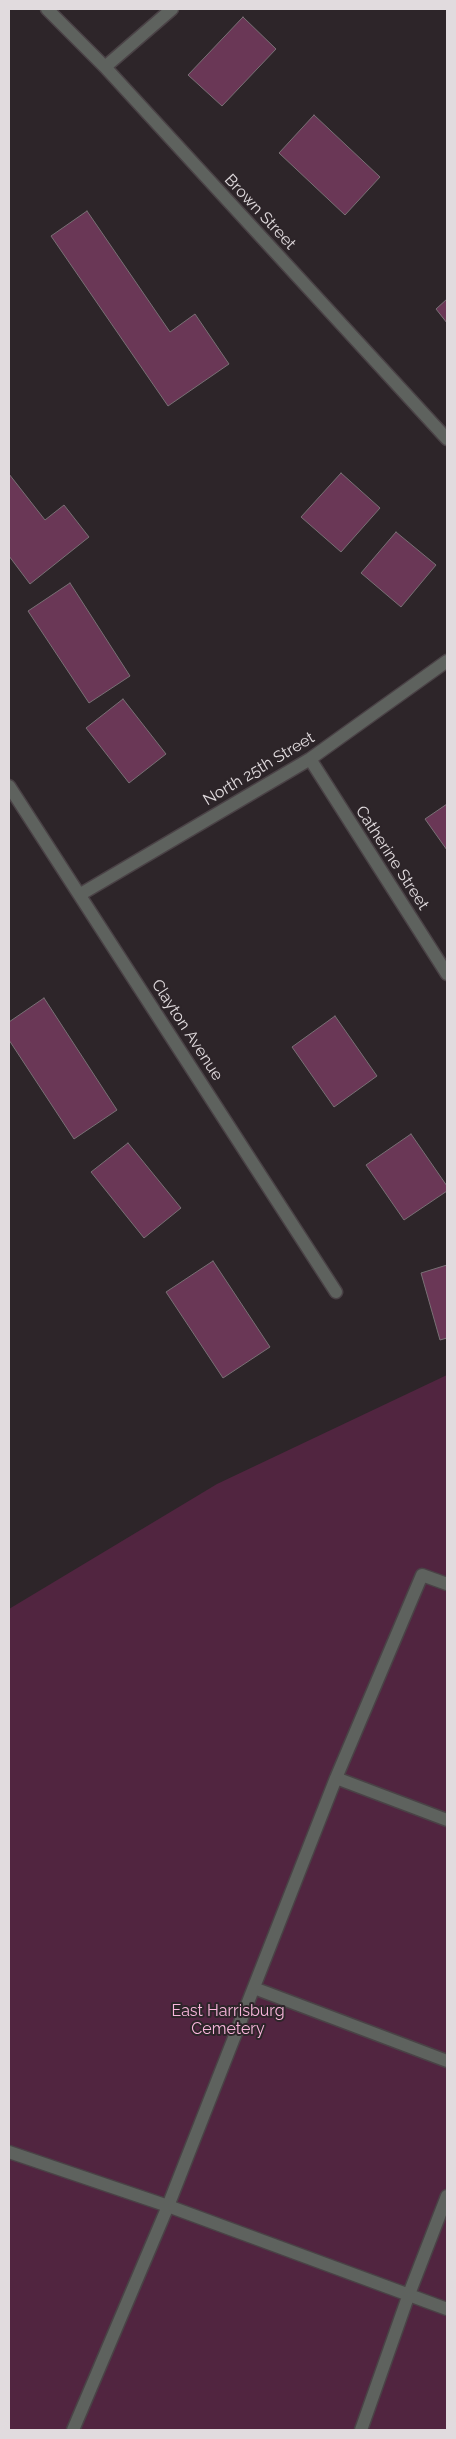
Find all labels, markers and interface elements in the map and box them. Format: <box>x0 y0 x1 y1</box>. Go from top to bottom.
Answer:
street label: Brown Street <box>220 170 300 254</box>
street label: North 25th Street <box>200 728 318 810</box>
street label: Catherine Street <box>351 802 433 914</box>
street label: Clayton Avenue <box>147 976 227 1084</box>
park label: East Harrisburg Cemetery <box>171 2001 285 2039</box>

